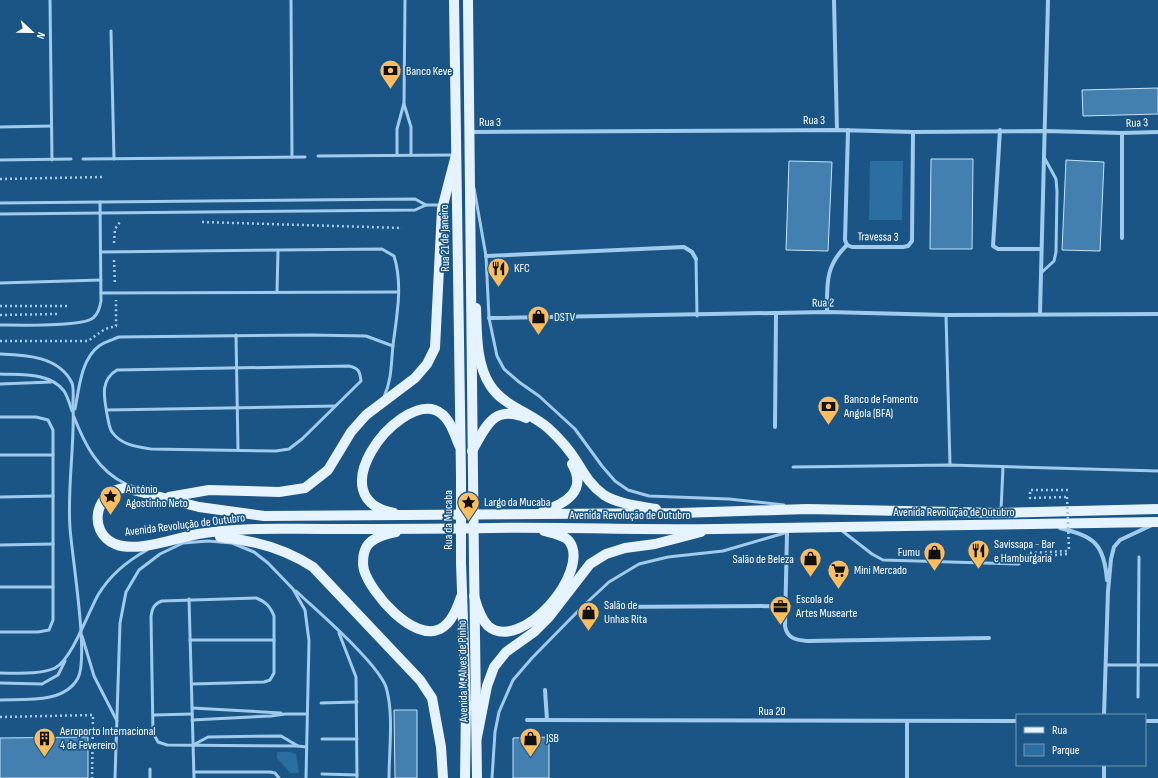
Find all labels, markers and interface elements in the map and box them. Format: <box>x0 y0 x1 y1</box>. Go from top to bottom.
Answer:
north arrow <box>12 12 52 52</box>
text: N <box>34 30 48 41</box>
bank icon: Banco Keve <box>377 58 403 91</box>
place label: Banco Keve <box>406 64 452 79</box>
street label: Rua 3 <box>803 113 825 128</box>
street label: Rua 3 <box>479 115 501 130</box>
street label: Rua 3 <box>1126 115 1148 131</box>
street label: Rua 21 de Janeiro <box>437 204 453 272</box>
street label: Travessa 3 <box>857 229 899 245</box>
restaurant icon: KFC <box>485 255 511 288</box>
place label: KFC <box>514 261 530 276</box>
street label: Rua 2 <box>812 295 834 311</box>
shop icon: DSTV <box>525 304 551 337</box>
place label: DSTV <box>554 310 576 325</box>
place label: Banco de Fomento Angola (BFA) <box>843 392 918 421</box>
bank icon: Banco de Fomento Angola (BFA) <box>815 393 841 426</box>
place label: António Agostinho Neto <box>125 482 188 511</box>
place icon: António Agostinho Neto <box>98 483 124 516</box>
place icon: Largo da Mucaba <box>455 489 481 522</box>
street label: Rua da Mucaba <box>441 490 456 550</box>
place label: Largo da Mucaba <box>484 495 551 510</box>
street label: Avenida Revolução de Outubro <box>893 505 1014 520</box>
street label: Avenida Revolução de Outubro <box>569 508 690 523</box>
street label: Avenida Revolução de Outubro <box>123 510 246 540</box>
place label: Savissapa - Bar e Hamburgaria <box>994 537 1055 566</box>
restaurant icon: Savissapa - Bar e Hamburgaria <box>965 538 991 571</box>
shop icon: Fumu <box>922 539 948 572</box>
place label: Fumu <box>898 545 920 560</box>
shop icon: Salão de Beleza <box>797 546 823 579</box>
place label: Salão de Beleza <box>733 552 794 567</box>
supermarket icon: Mini Mercado <box>826 557 852 590</box>
place label: Mini Mercado <box>854 563 907 578</box>
place label: Escola de Artes Musearte <box>795 592 858 621</box>
office icon: Escola de Artes Musearte <box>767 593 793 626</box>
place label: Salão de Unhas Rita <box>604 598 647 627</box>
shop icon: Salão de Unhas Rita <box>575 599 601 632</box>
street label: Avenida M. Alves de Pinho <box>455 620 471 723</box>
street label: Rua 20 <box>758 704 786 719</box>
legend <box>1016 714 1146 766</box>
text: Rua <box>1052 723 1068 738</box>
place label: Aeroporto Internacional 4 de Fevereiro <box>59 724 156 753</box>
building icon: Aeroporto Internacional 4 de Fevereiro <box>31 725 57 758</box>
shop icon: JSB <box>518 725 544 758</box>
place label: JSB <box>545 731 559 746</box>
text: Parque <box>1052 743 1080 758</box>

